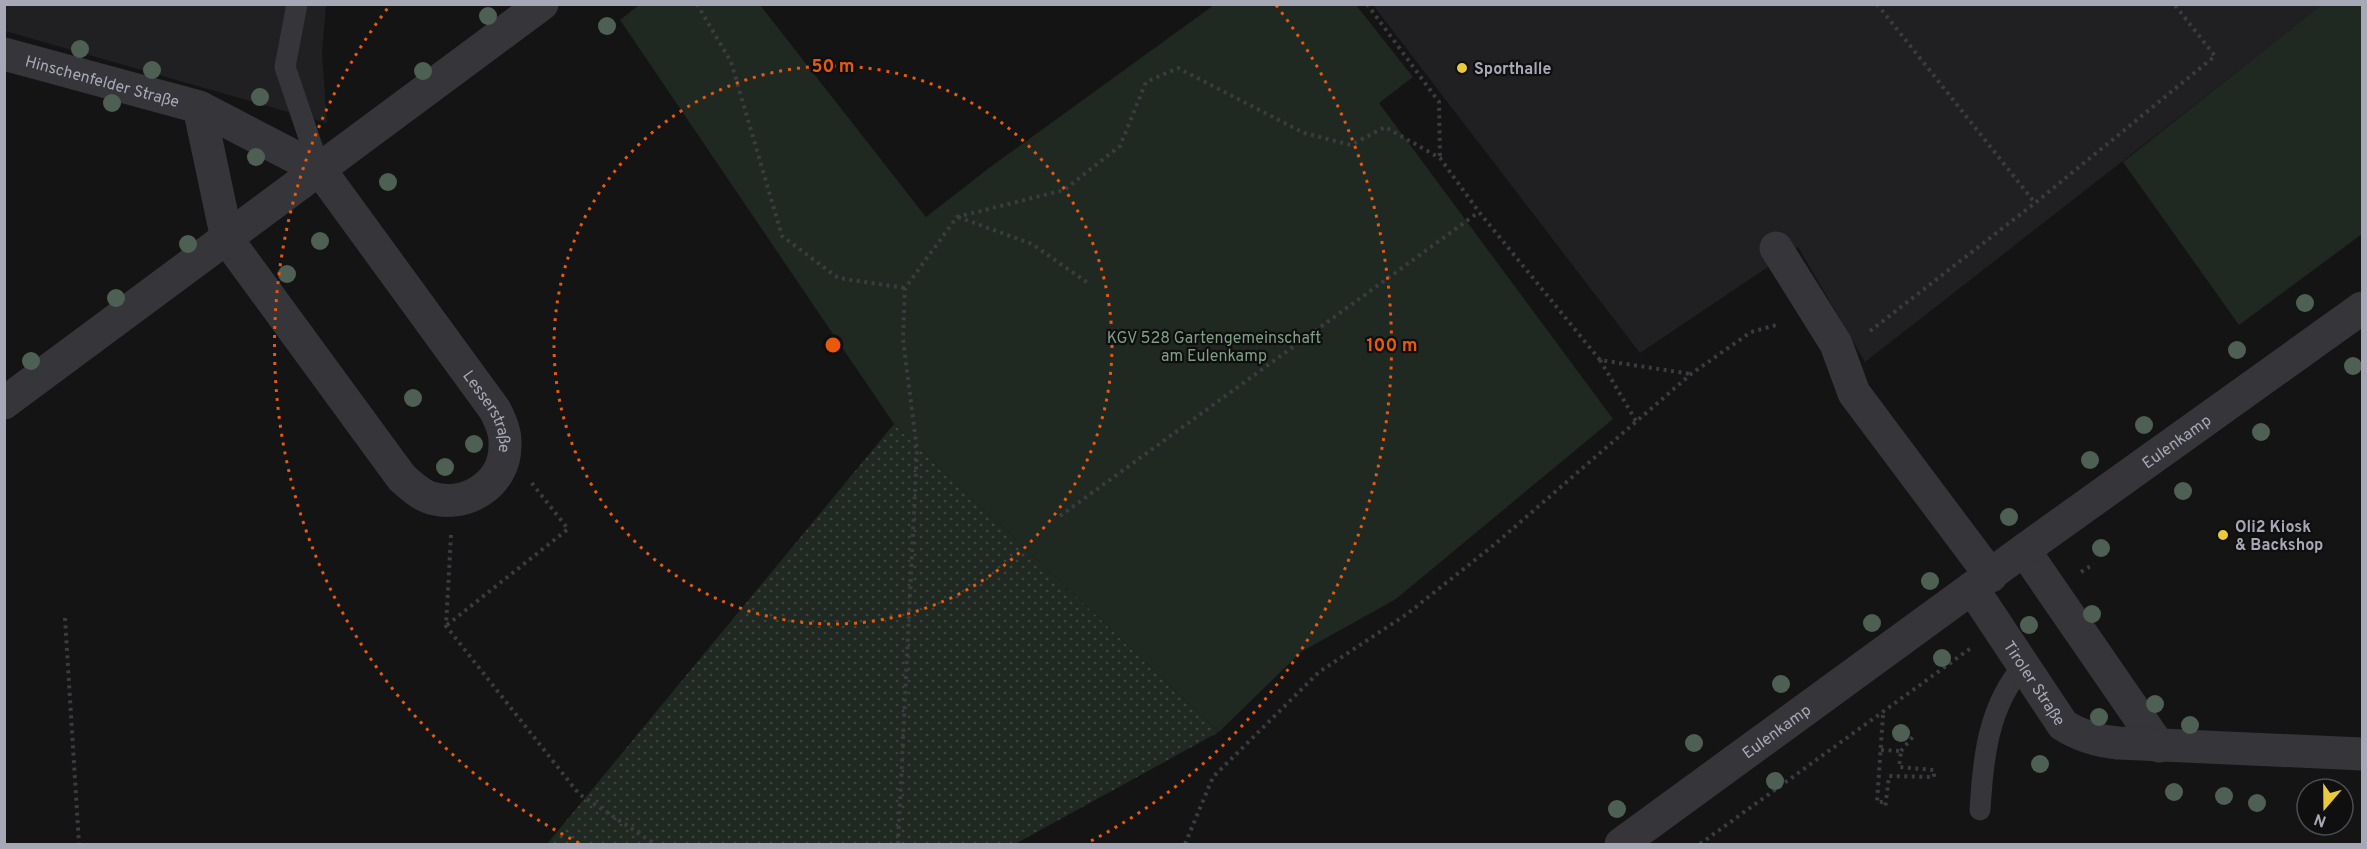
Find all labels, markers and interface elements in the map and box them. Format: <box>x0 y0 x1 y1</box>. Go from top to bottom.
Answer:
street label: Hinschenfelder Straße <box>23 52 181 113</box>
text: 50 m <box>811 56 855 79</box>
place label: Sporthalle <box>1474 60 1551 80</box>
marker: Sporthalle <box>1455 61 1469 75</box>
park label: KGV 528 Gartengemeinschaft am Eulenkamp <box>1107 329 1321 367</box>
centre of rings <box>823 335 843 355</box>
text: 100 m <box>1366 335 1418 358</box>
street label: Lesserstraße <box>457 367 513 453</box>
street label: Eulenkamp <box>2139 411 2216 474</box>
place label: Oli2 Kiosk & Backshop <box>2235 518 2323 556</box>
marker: Oli2 Kiosk & Backshop <box>2216 528 2230 542</box>
street label: Tiroler Straße <box>1998 638 2069 730</box>
street label: Eulenkamp <box>1739 701 1816 764</box>
north arrow <box>2295 777 2355 837</box>
text: N <box>2312 808 2329 831</box>

